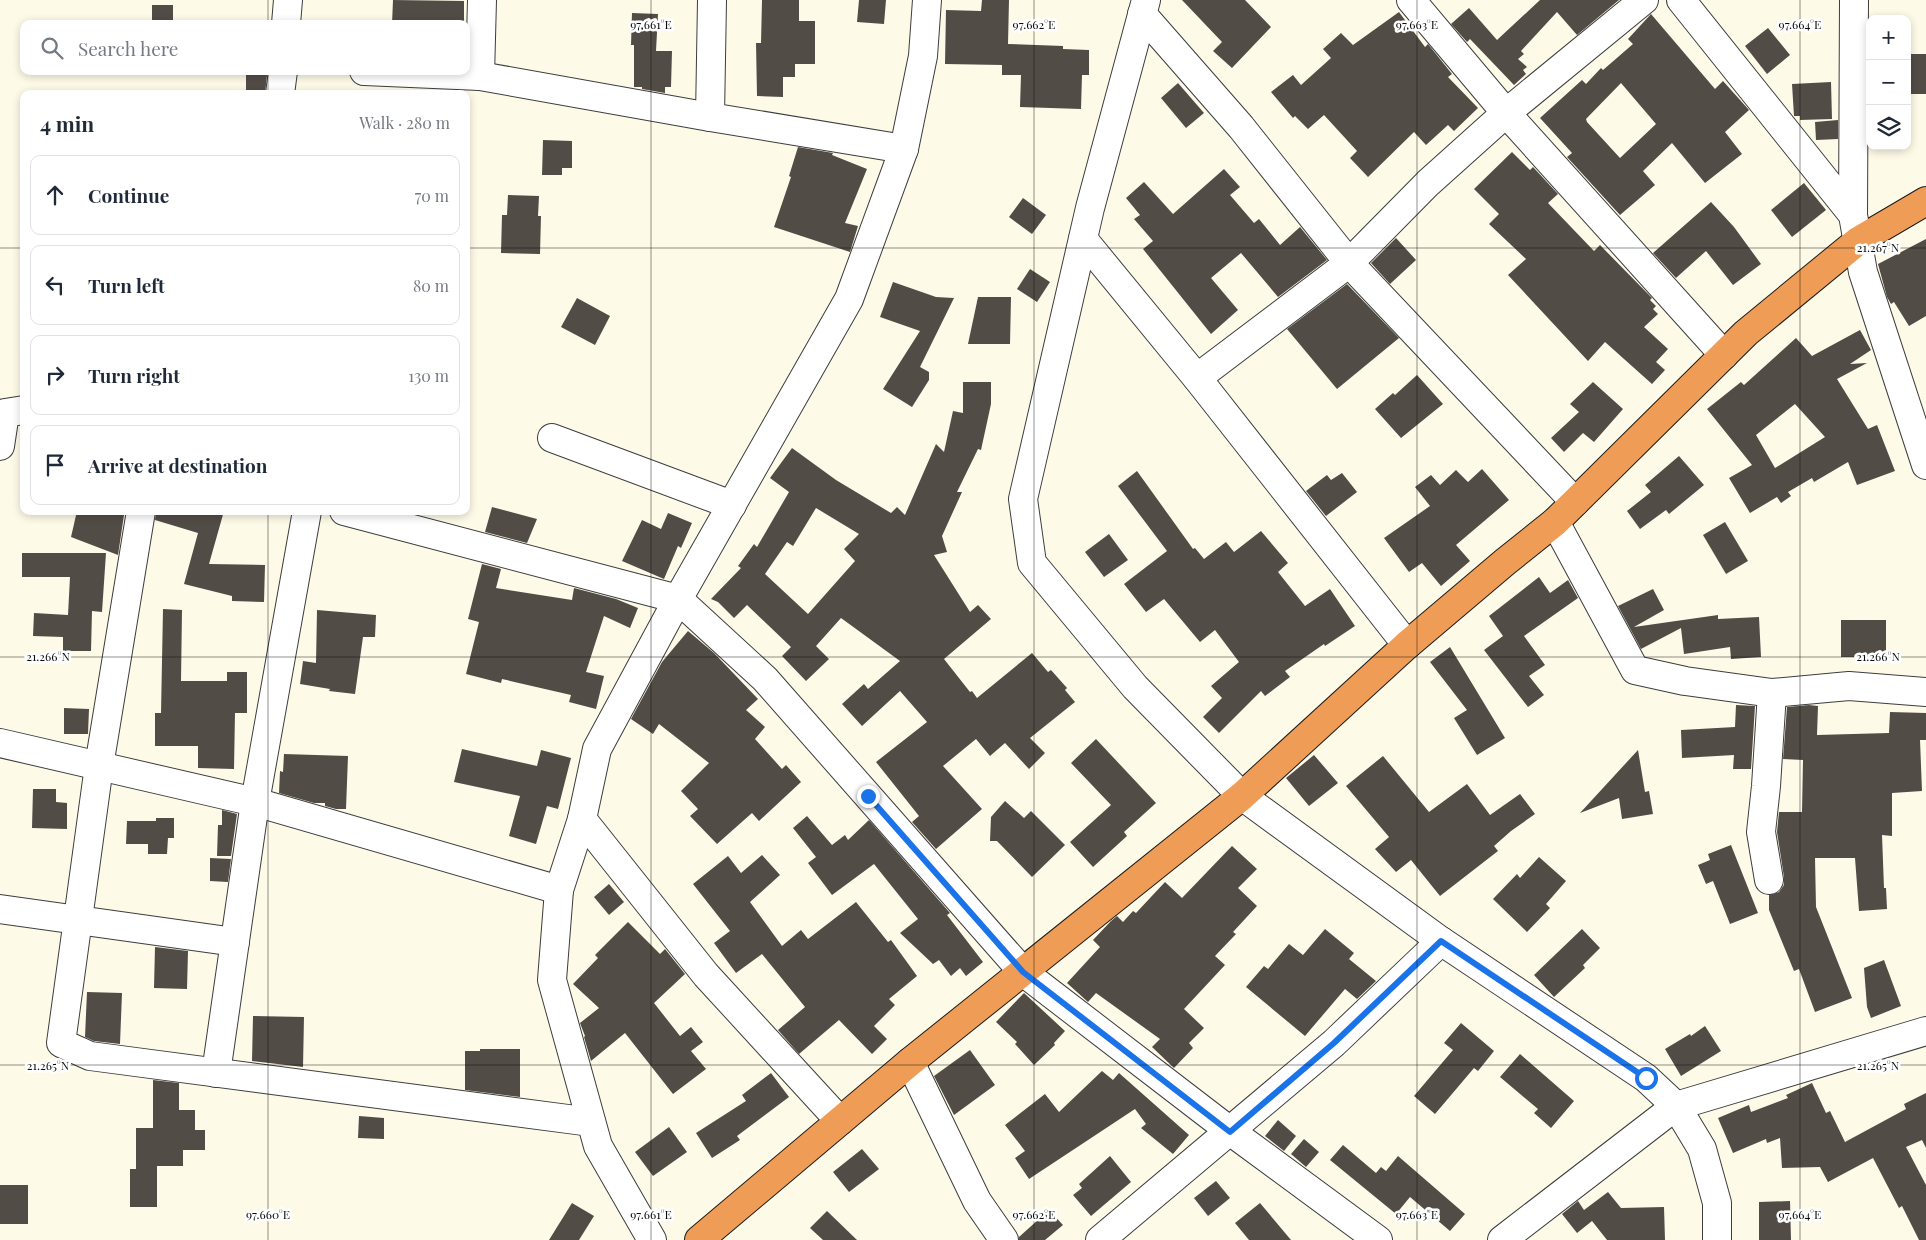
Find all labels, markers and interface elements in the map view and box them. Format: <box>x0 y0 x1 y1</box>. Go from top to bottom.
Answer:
map controls <box>1866 15 1911 150</box>
button: + <box>1866 15 1911 60</box>
text: 97.661°E <box>630 16 672 32</box>
text: 97.662°E <box>1013 16 1055 32</box>
text: 97.663°E <box>1396 16 1438 32</box>
text: 97.664°E <box>1779 16 1821 32</box>
search box <box>20 20 470 75</box>
icon: search <box>38 34 66 62</box>
text: Search here <box>78 35 178 61</box>
button: − <box>1866 60 1911 105</box>
button: layers <box>1866 105 1911 150</box>
text: 4 min <box>40 109 94 137</box>
text: Walk · 280 m <box>359 112 450 133</box>
icon: ahead <box>41 181 69 209</box>
text: Continue <box>88 182 169 208</box>
text: 70 m <box>415 185 449 206</box>
text: 21.267°N <box>1857 239 1900 255</box>
icon: left <box>41 271 69 299</box>
text: Turn left <box>88 272 165 298</box>
text: 80 m <box>413 275 449 296</box>
icon: right <box>41 361 69 389</box>
text: Turn right <box>88 362 180 388</box>
text: 130 m <box>408 365 449 386</box>
icon: arrive <box>41 451 69 479</box>
text: Arrive at destination <box>88 452 268 478</box>
text: 21.266°N <box>26 648 70 664</box>
text: 21.266°N <box>1856 648 1900 664</box>
route end <box>857 785 880 808</box>
text: 21.265°N <box>27 1057 70 1073</box>
text: 21.265°N <box>1857 1057 1900 1073</box>
route start <box>1635 1067 1658 1090</box>
text: 97.660°E <box>246 1206 290 1222</box>
text: 97.661°E <box>630 1206 672 1222</box>
text: 97.662°E <box>1013 1206 1055 1222</box>
text: 97.663°E <box>1396 1206 1438 1222</box>
text: 97.664°E <box>1779 1206 1821 1222</box>

